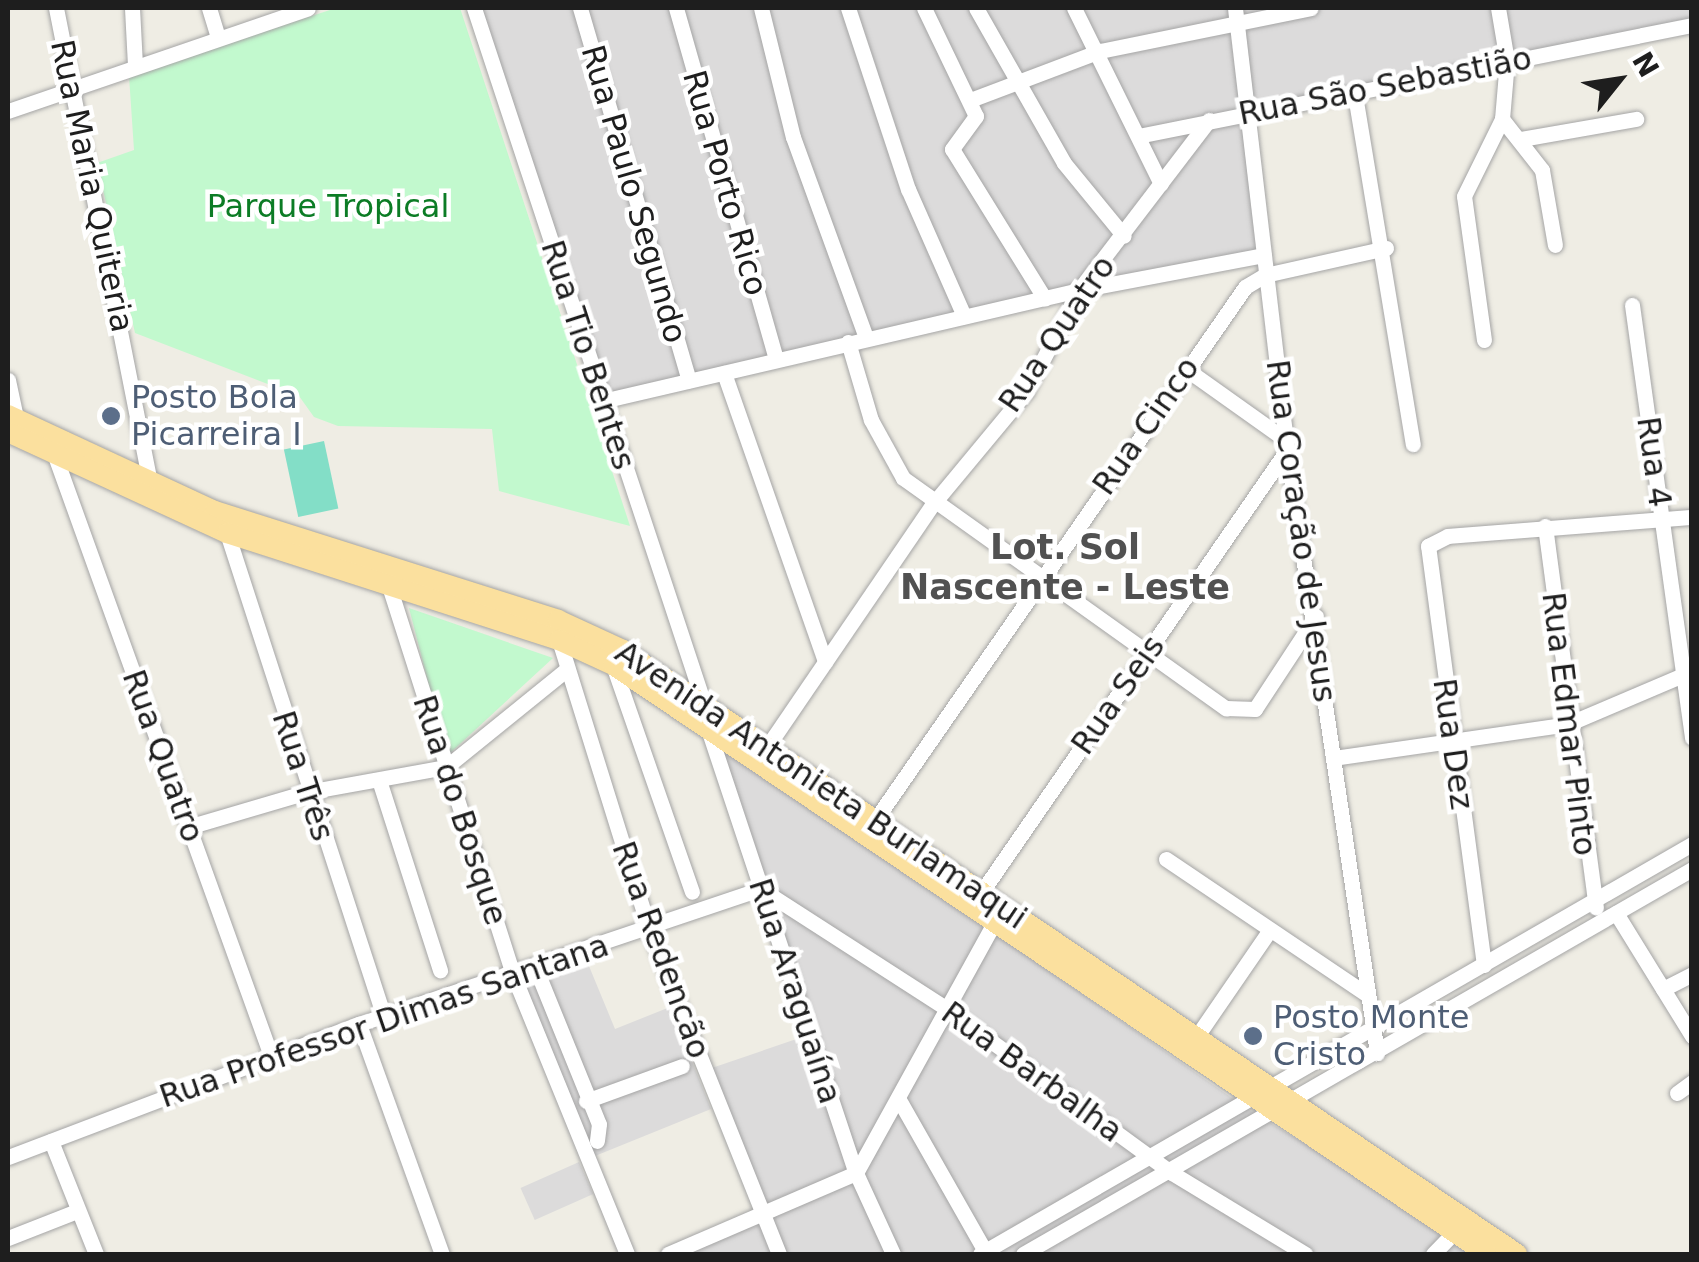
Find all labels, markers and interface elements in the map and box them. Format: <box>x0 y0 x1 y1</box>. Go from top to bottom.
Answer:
north arrow <box>1569 30 1669 130</box>
street label: Rua Maria Quiteria <box>42 36 142 336</box>
street label: Rua São Sebastião <box>1235 39 1535 133</box>
street label: Rua Paulo Segundo <box>573 41 695 347</box>
text: N <box>1625 46 1666 83</box>
street label: Rua Porto Rico <box>675 66 775 300</box>
park label: Parque Tropical <box>207 187 449 225</box>
street label: Rua Tio Bentes <box>533 235 643 475</box>
street label: Rua Quatro <box>991 248 1123 420</box>
street label: Rua Cinco <box>1085 350 1207 502</box>
street label: Rua Coração de Jesus <box>1258 357 1344 705</box>
place label: Posto Bola Picarreira I <box>131 379 302 454</box>
marker: Posto Bola Picarreira I <box>100 405 122 427</box>
street label: Rua 4 <box>1629 414 1679 510</box>
district label: Lot. Sol Nascente - Leste <box>900 526 1230 608</box>
street label: Rua Edmar Pinto <box>1534 590 1604 858</box>
street label: Rua Seis <box>1063 628 1173 762</box>
street label: Avenida Antonieta Burlamaqui <box>608 633 1034 937</box>
street label: Rua Quatro <box>114 665 212 847</box>
street label: Rua Dez <box>1425 676 1481 812</box>
street label: Rua do Bosque <box>405 690 515 930</box>
street label: Rua Três <box>264 706 342 846</box>
street label: Rua Redencão <box>604 836 718 1064</box>
street label: Rua Araguaína <box>741 874 849 1108</box>
street label: Rua Professor Dimas Santana <box>154 926 614 1116</box>
street label: Rua Barbalha <box>934 993 1130 1151</box>
place label: Posto Monte Cristo <box>1273 999 1469 1074</box>
marker: Posto Monte Cristo <box>1242 1025 1264 1047</box>

